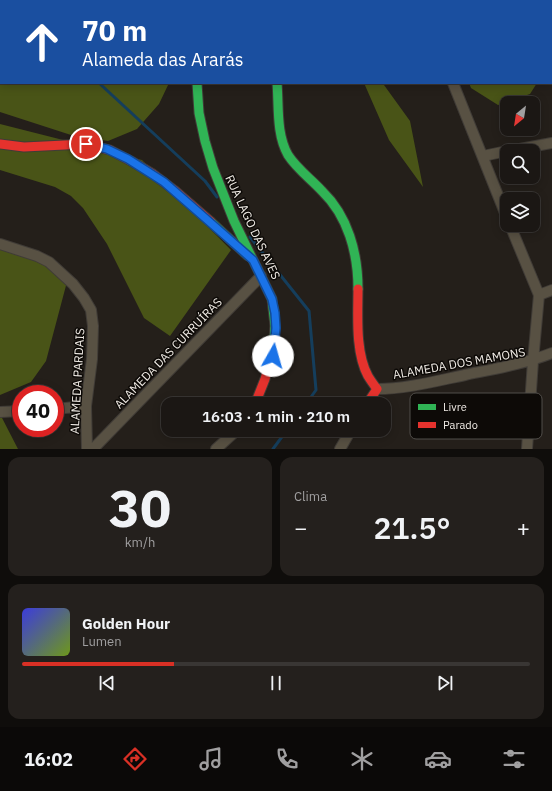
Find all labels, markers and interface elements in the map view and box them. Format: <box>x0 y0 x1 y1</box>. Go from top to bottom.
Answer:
text: 70 m <box>82 12 147 49</box>
icon: ahead <box>16 16 68 68</box>
text: Alameda das Ararás <box>82 48 244 71</box>
north arrow <box>500 96 540 136</box>
map controls <box>500 96 540 232</box>
pin <box>69 127 103 161</box>
icon: arrive <box>75 133 97 155</box>
button: search <box>500 144 540 184</box>
street label: RUA LAGO DAS AVES <box>222 172 284 282</box>
button: layers <box>500 192 540 232</box>
street label: ALAMEDA DAS CURRUÍRAS <box>111 294 225 412</box>
street label: ALAMEDA PARDAIS <box>67 328 87 434</box>
position arrow <box>252 335 294 377</box>
street label: ALAMEDA DOS MAMONS <box>392 344 526 382</box>
speed limit sign: 40 <box>12 385 64 437</box>
legend <box>410 393 542 439</box>
text: Livre <box>443 400 467 414</box>
text: 16:03 · 1 min · 210 m <box>202 407 350 426</box>
text: Parado <box>443 418 478 432</box>
text: 30 <box>109 474 171 541</box>
text: Clima <box>294 488 327 505</box>
text: 21.5° <box>373 508 451 547</box>
text: − <box>294 513 307 542</box>
text: + <box>517 513 530 542</box>
text: km/h <box>125 534 155 551</box>
text: Golden Hour <box>82 614 170 633</box>
text: Lumen <box>82 633 122 650</box>
icon: previous <box>96 672 118 694</box>
icon: pause <box>265 672 287 694</box>
icon: next <box>434 672 456 694</box>
icon: directions <box>121 745 149 773</box>
icon: music <box>197 745 225 773</box>
icon: phone <box>273 745 301 773</box>
icon: climate <box>348 745 376 773</box>
icon: car <box>424 745 452 773</box>
icon: filters <box>500 745 528 773</box>
text: 16:02 <box>24 748 73 771</box>

